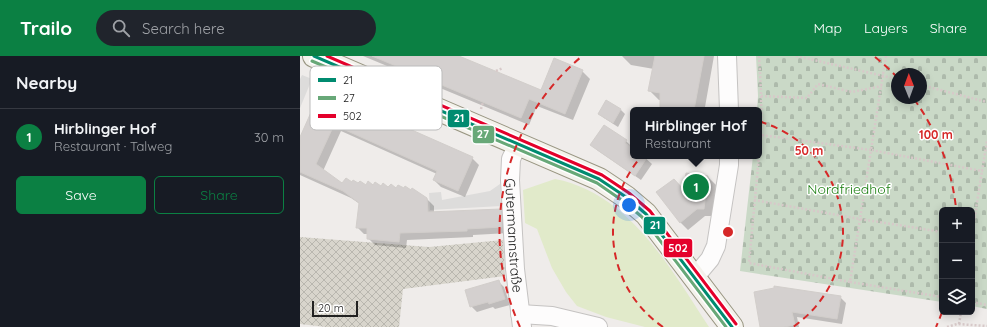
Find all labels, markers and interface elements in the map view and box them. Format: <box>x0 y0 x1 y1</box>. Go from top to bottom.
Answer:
search box <box>96 10 376 46</box>
text: Trailo <box>20 16 72 40</box>
icon: search <box>110 17 132 39</box>
text: Search here <box>142 19 225 38</box>
text: Map <box>813 19 842 37</box>
text: Layers <box>864 19 908 37</box>
text: Share <box>930 19 967 37</box>
legend <box>310 66 442 130</box>
north arrow <box>891 68 927 104</box>
text: Nearby <box>16 72 77 93</box>
text: 21 <box>343 73 353 87</box>
text: 27 <box>343 91 355 105</box>
popup <box>630 107 762 159</box>
text: 502 <box>343 109 362 123</box>
line badge: 21 <box>447 109 470 128</box>
text: 21 <box>454 111 464 125</box>
text: Hirblinger Hof <box>645 116 747 135</box>
text: Hirblinger Hof <box>54 119 156 138</box>
line badge: 27 <box>472 125 495 144</box>
text: 27 <box>477 127 489 141</box>
text: 100 m <box>919 127 953 142</box>
text: 1 <box>26 129 32 145</box>
text: 30 m <box>254 129 284 145</box>
text: Restaurant <box>645 135 711 151</box>
text: Restaurant · Talweg <box>54 138 172 154</box>
text: 50 m <box>795 143 823 158</box>
pin: 1 <box>683 172 709 202</box>
button: Save <box>16 176 146 214</box>
button: Share <box>154 176 284 214</box>
street label: Gutermannstraße <box>501 178 527 294</box>
park label: Nordfriedhof <box>807 180 891 198</box>
your location <box>619 195 639 215</box>
map controls <box>939 207 975 315</box>
button: + <box>939 207 975 243</box>
line badge: 21 <box>643 216 666 235</box>
text: 21 <box>650 218 660 232</box>
centre of rings <box>721 225 735 239</box>
line badge: 502 <box>663 238 693 258</box>
text: 502 <box>668 241 688 255</box>
button: − <box>939 243 975 279</box>
button: layers <box>939 279 975 315</box>
scale bar <box>312 299 358 318</box>
text: 20 m <box>318 301 344 315</box>

